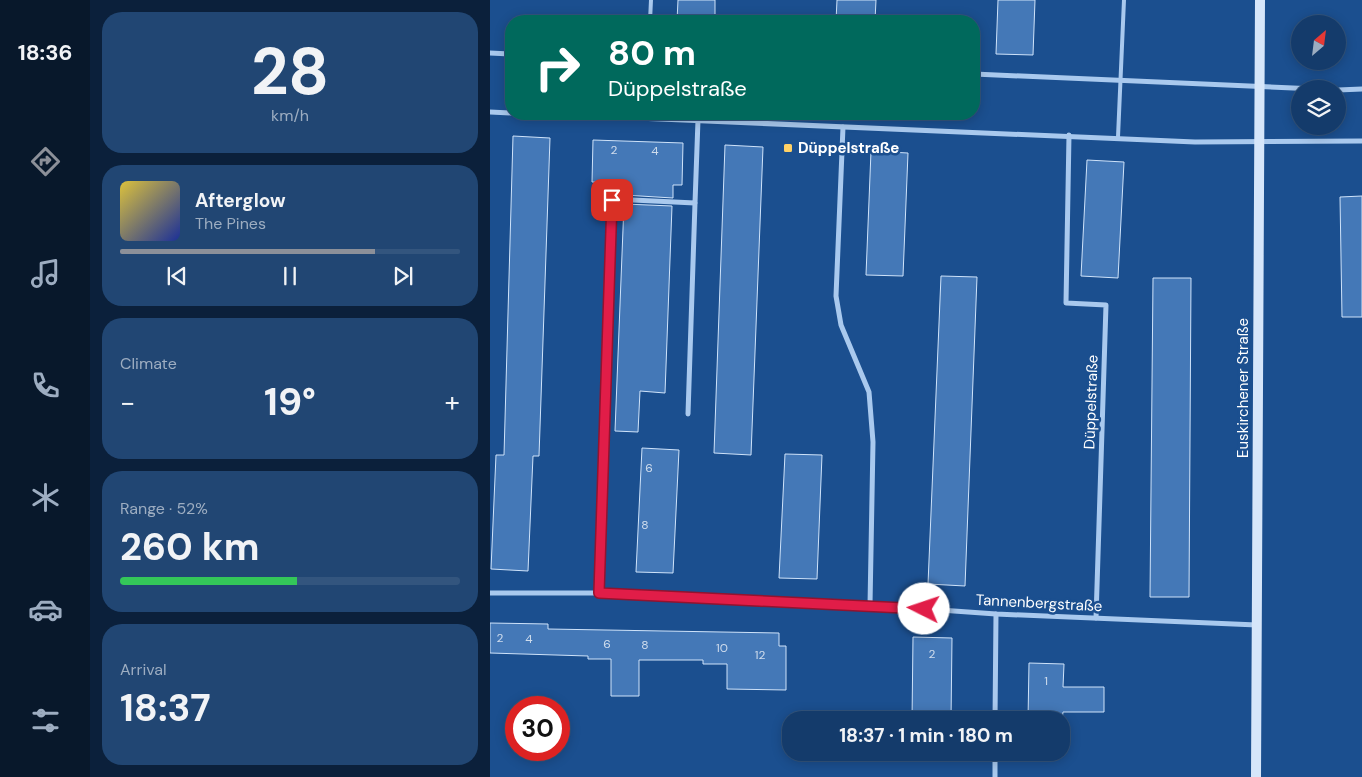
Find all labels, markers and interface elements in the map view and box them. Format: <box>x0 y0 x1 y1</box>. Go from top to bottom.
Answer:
north arrow <box>1291 15 1346 70</box>
map controls <box>1291 15 1346 135</box>
text: 28 <box>251 30 329 114</box>
text: 80 m <box>608 30 696 76</box>
icon: right <box>525 35 590 100</box>
text: 18:36 <box>18 38 72 67</box>
text: Düppelstraße <box>608 74 747 103</box>
button: layers <box>1291 80 1346 135</box>
text: km/h <box>271 105 309 126</box>
place label: Düppelstraße <box>798 138 899 158</box>
house number: 2 <box>611 142 618 158</box>
marker: Düppelstraße <box>782 142 794 154</box>
house number: 4 <box>651 143 659 159</box>
icon: directions <box>28 144 63 179</box>
pin <box>591 179 633 221</box>
icon: arrive <box>598 186 626 214</box>
text: Afterglow <box>195 188 286 213</box>
text: The Pines <box>195 213 266 234</box>
icon: music <box>28 256 63 291</box>
icon: previous <box>163 262 191 290</box>
icon: pause <box>276 262 304 290</box>
icon: next <box>389 262 417 290</box>
street label: Euskirchener Straße <box>1233 318 1253 458</box>
text: Climate <box>120 353 177 374</box>
street label: Düppelstraße <box>1079 354 1103 450</box>
icon: phone <box>28 368 63 403</box>
text: 19° <box>264 377 316 427</box>
text: − <box>120 384 135 421</box>
text: + <box>445 384 460 421</box>
house number: 6 <box>645 460 653 476</box>
icon: climate <box>28 480 63 515</box>
text: Range · 52% <box>120 498 208 519</box>
house number: 8 <box>641 517 649 533</box>
text: 260 km <box>120 522 259 572</box>
position arrow <box>897 582 949 634</box>
street label: Tannenbergstraße <box>975 590 1103 616</box>
icon: car <box>28 592 63 627</box>
house number: 2 <box>497 630 504 646</box>
house number: 4 <box>525 631 533 647</box>
house number: 6 <box>603 636 611 652</box>
house number: 8 <box>641 637 649 653</box>
house number: 10 <box>716 640 728 656</box>
house number: 2 <box>929 646 936 662</box>
house number: 12 <box>755 647 765 663</box>
text: Arrival <box>120 659 167 680</box>
house number: 1 <box>1044 673 1048 689</box>
text: 18:37 <box>120 683 211 733</box>
speed limit sign: 30 <box>505 696 570 761</box>
icon: filters <box>28 703 63 738</box>
text: 18:37 · 1 min · 180 m <box>839 723 1013 748</box>

